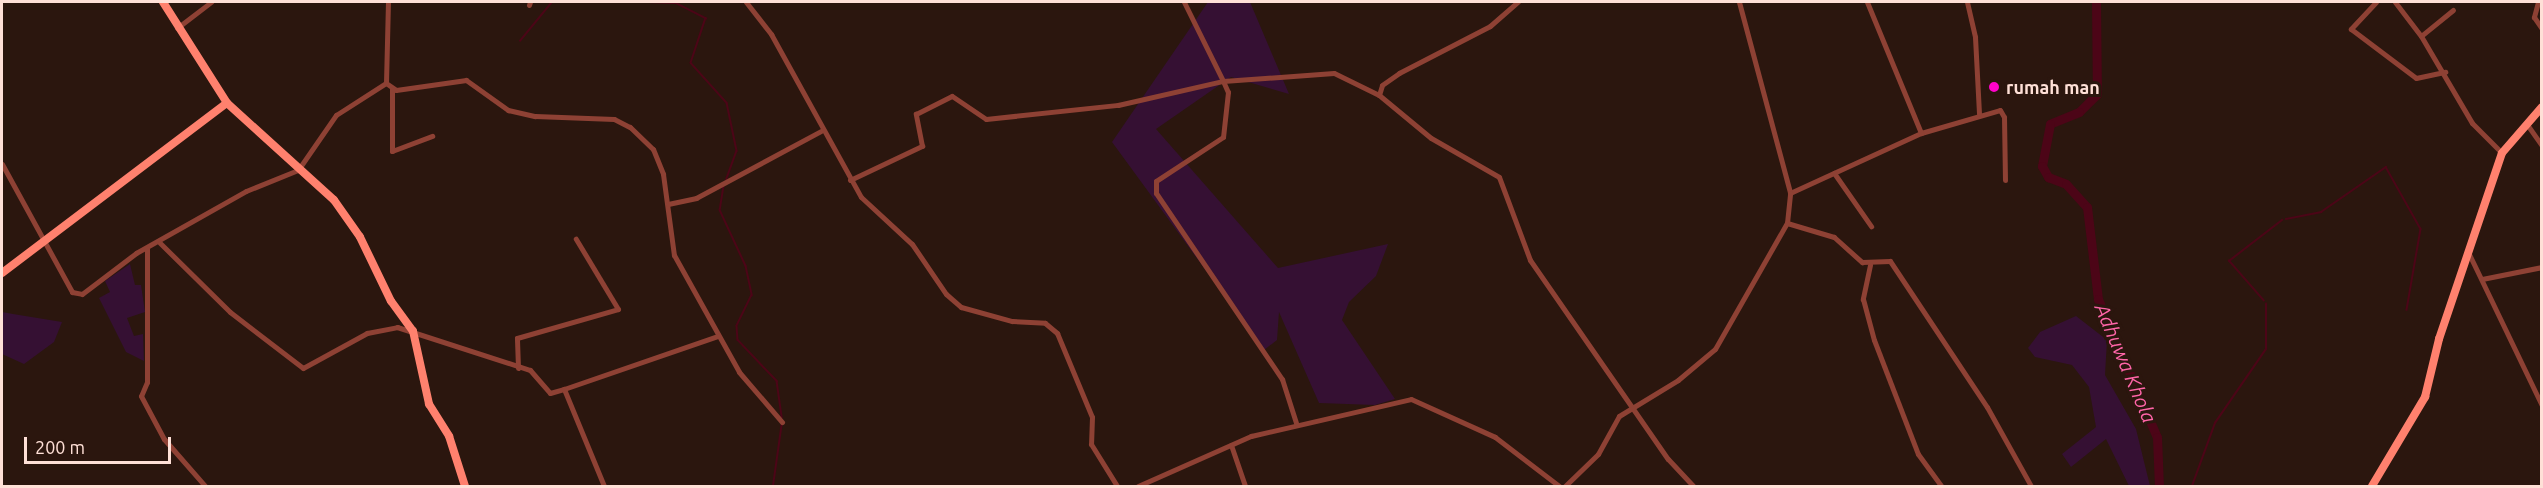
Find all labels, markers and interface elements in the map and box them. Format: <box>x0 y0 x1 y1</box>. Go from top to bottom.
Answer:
place label: rumah man <box>2006 76 2100 98</box>
marker: rumah man <box>1987 80 2001 94</box>
water label: Adhuwa Khola <box>2090 300 2162 426</box>
scale bar <box>27 425 174 463</box>
text: 200 m <box>35 437 85 457</box>

